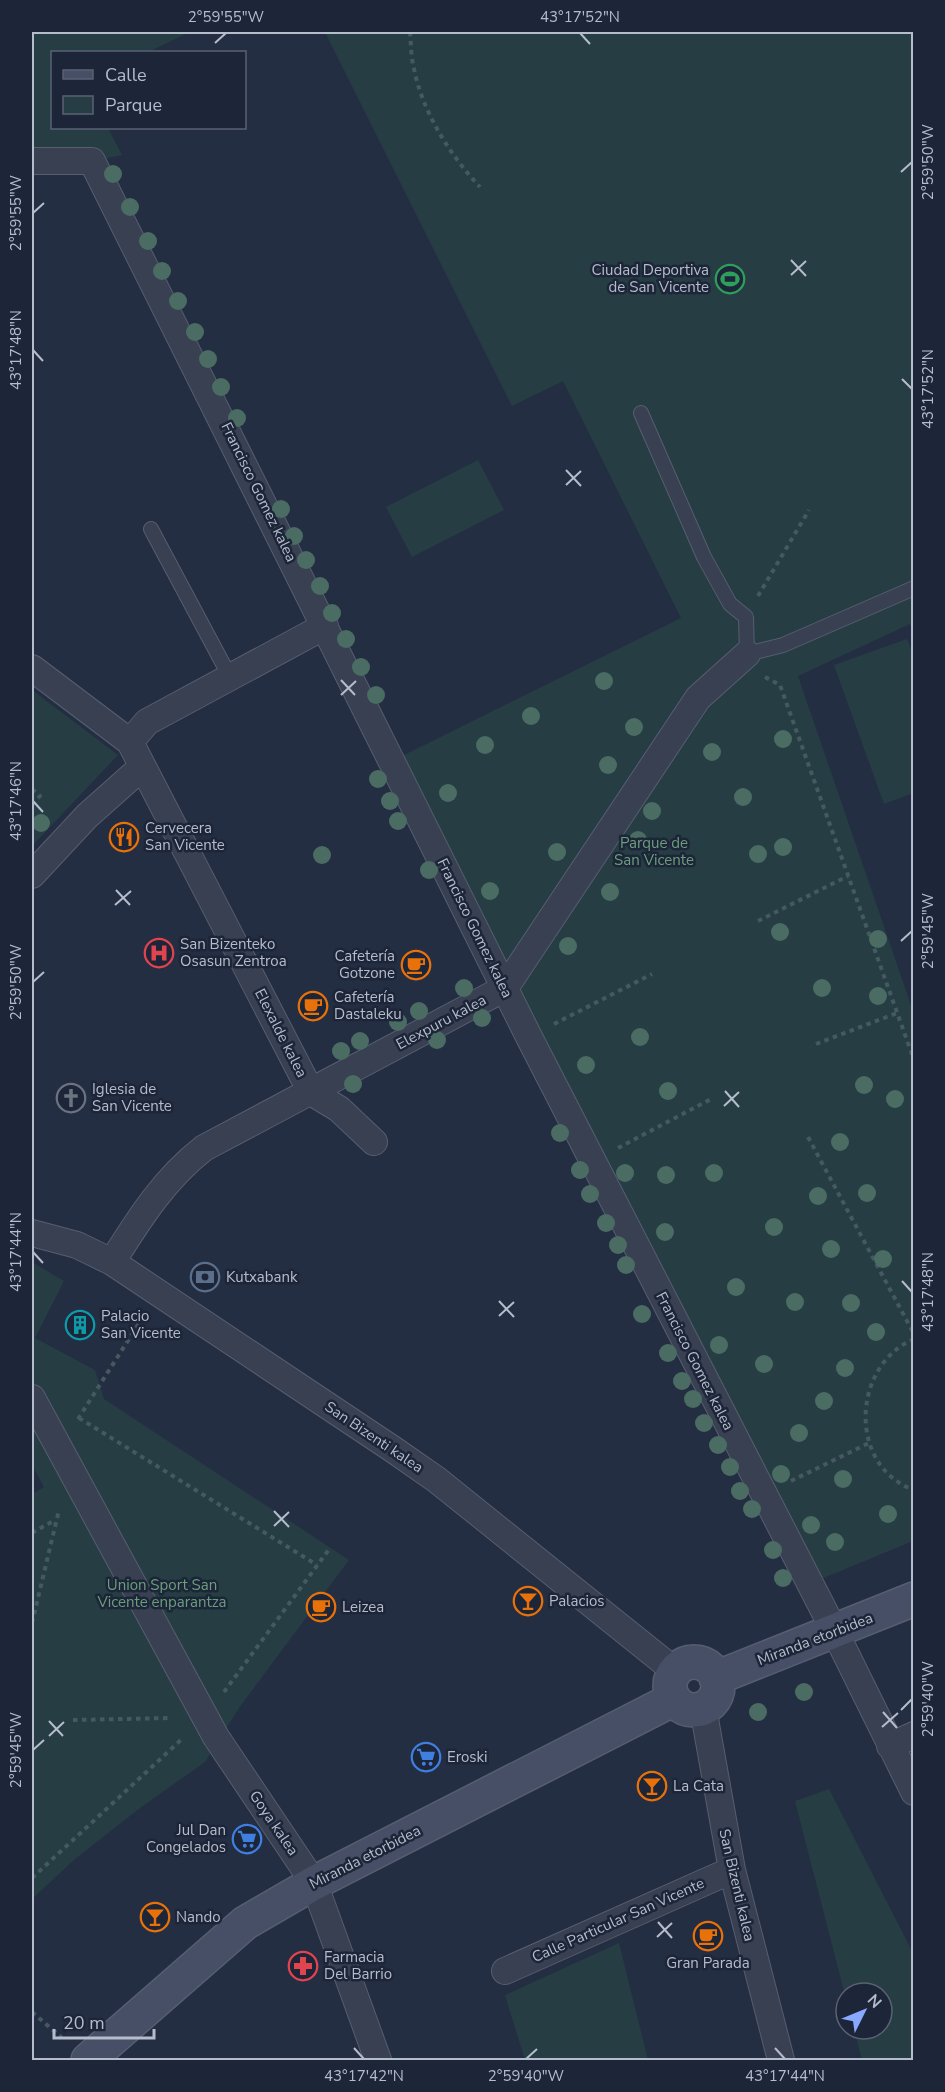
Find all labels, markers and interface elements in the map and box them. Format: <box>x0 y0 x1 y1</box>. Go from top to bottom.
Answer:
text: 2°59'55"W <box>188 7 265 27</box>
text: 43°17'52"N <box>540 7 620 27</box>
legend <box>51 51 246 129</box>
text: Calle <box>105 63 147 87</box>
text: Parque <box>105 93 162 117</box>
text: 2°59'50"W <box>918 123 938 200</box>
text: 2°59'55"W <box>6 174 26 251</box>
place label: Ciudad Deportiva de San Vicente <box>591 260 709 297</box>
sports icon: Ciudad Deportiva de San Vicente <box>714 263 746 295</box>
text: 43°17'48"N <box>6 310 26 390</box>
text: 43°17'52"N <box>918 349 938 429</box>
street label: Francisco Gomez kalea <box>216 419 302 565</box>
text: 43°17'46"N <box>6 761 26 841</box>
place label: Cervecera San Vicente <box>145 818 225 855</box>
restaurant icon: Cervecera San Vicente <box>108 821 140 853</box>
park label: Parque de San Vicente <box>614 833 694 870</box>
street label: Francisco Gomez kalea <box>432 855 518 1001</box>
text: 2°59'45"W <box>918 892 938 969</box>
place label: San Bizenteko Osasun Zentroa <box>180 934 287 971</box>
hospital icon: San Bizenteko Osasun Zentroa <box>143 937 175 969</box>
text: 2°59'50"W <box>6 943 26 1020</box>
place label: Cafetería Gotzone <box>334 946 395 983</box>
cafe icon: Cafetería Gotzone <box>400 949 432 981</box>
street label: Elexalde kalea <box>250 985 312 1081</box>
place label: Cafetería Dastaleku <box>334 987 402 1024</box>
cafe icon: Cafetería Dastaleku <box>297 990 329 1022</box>
street label: Elexpuru kalea <box>392 990 490 1054</box>
place label: Iglesia de San Vicente <box>92 1079 172 1116</box>
church icon: Iglesia de San Vicente <box>55 1082 87 1114</box>
text: 43°17'44"N <box>6 1212 26 1292</box>
text: 43°17'48"N <box>918 1252 938 1332</box>
bank icon: Kutxabank <box>189 1261 221 1293</box>
place label: Kutxabank <box>226 1267 298 1287</box>
street label: Francisco Gomez kalea <box>651 1288 739 1434</box>
place label: Palacio San Vicente <box>101 1306 181 1343</box>
building icon: Palacio San Vicente <box>64 1309 96 1341</box>
street label: San Bizenti kalea <box>321 1397 427 1477</box>
park label: Union Sport San Vicente enparantza <box>96 1575 227 1612</box>
bar icon: Palacios <box>512 1585 544 1617</box>
cafe icon: Leizea <box>305 1591 337 1623</box>
place label: Palacios <box>549 1591 604 1611</box>
place label: Leizea <box>342 1597 384 1617</box>
street label: Miranda etorbidea <box>754 1608 876 1670</box>
text: 2°59'40"W <box>918 1660 938 1737</box>
text: 2°59'45"W <box>6 1711 26 1788</box>
supermarket icon: Eroski <box>410 1741 442 1773</box>
place label: Eroski <box>447 1747 488 1767</box>
bar icon: La Cata <box>636 1770 668 1802</box>
place label: La Cata <box>673 1776 724 1796</box>
street label: Goya kalea <box>245 1787 303 1859</box>
place label: Jul Dan Congelados <box>146 1820 226 1857</box>
street label: Miranda etorbidea <box>306 1820 424 1894</box>
supermarket icon: Jul Dan Congelados <box>231 1823 263 1855</box>
street label: San Bizenti kalea <box>714 1827 760 1943</box>
street label: Calle Particular San Vicente <box>529 1873 707 1967</box>
bar icon: Nando <box>139 1901 171 1933</box>
place label: Nando <box>176 1907 221 1927</box>
cafe icon: Gran Parada <box>692 1920 724 1952</box>
place label: Farmacia Del Barrio <box>324 1947 392 1984</box>
pharmacy icon: Farmacia Del Barrio <box>287 1950 319 1982</box>
place label: Gran Parada <box>666 1953 750 1973</box>
north arrow <box>834 1981 894 2041</box>
text: N <box>862 1990 886 2013</box>
scale bar <box>54 2002 154 2040</box>
text: 20 m <box>63 2011 105 2035</box>
text: 43°17'42"N <box>324 2066 404 2086</box>
text: 2°59'40"W <box>488 2066 565 2086</box>
text: 43°17'44"N <box>745 2066 825 2086</box>

